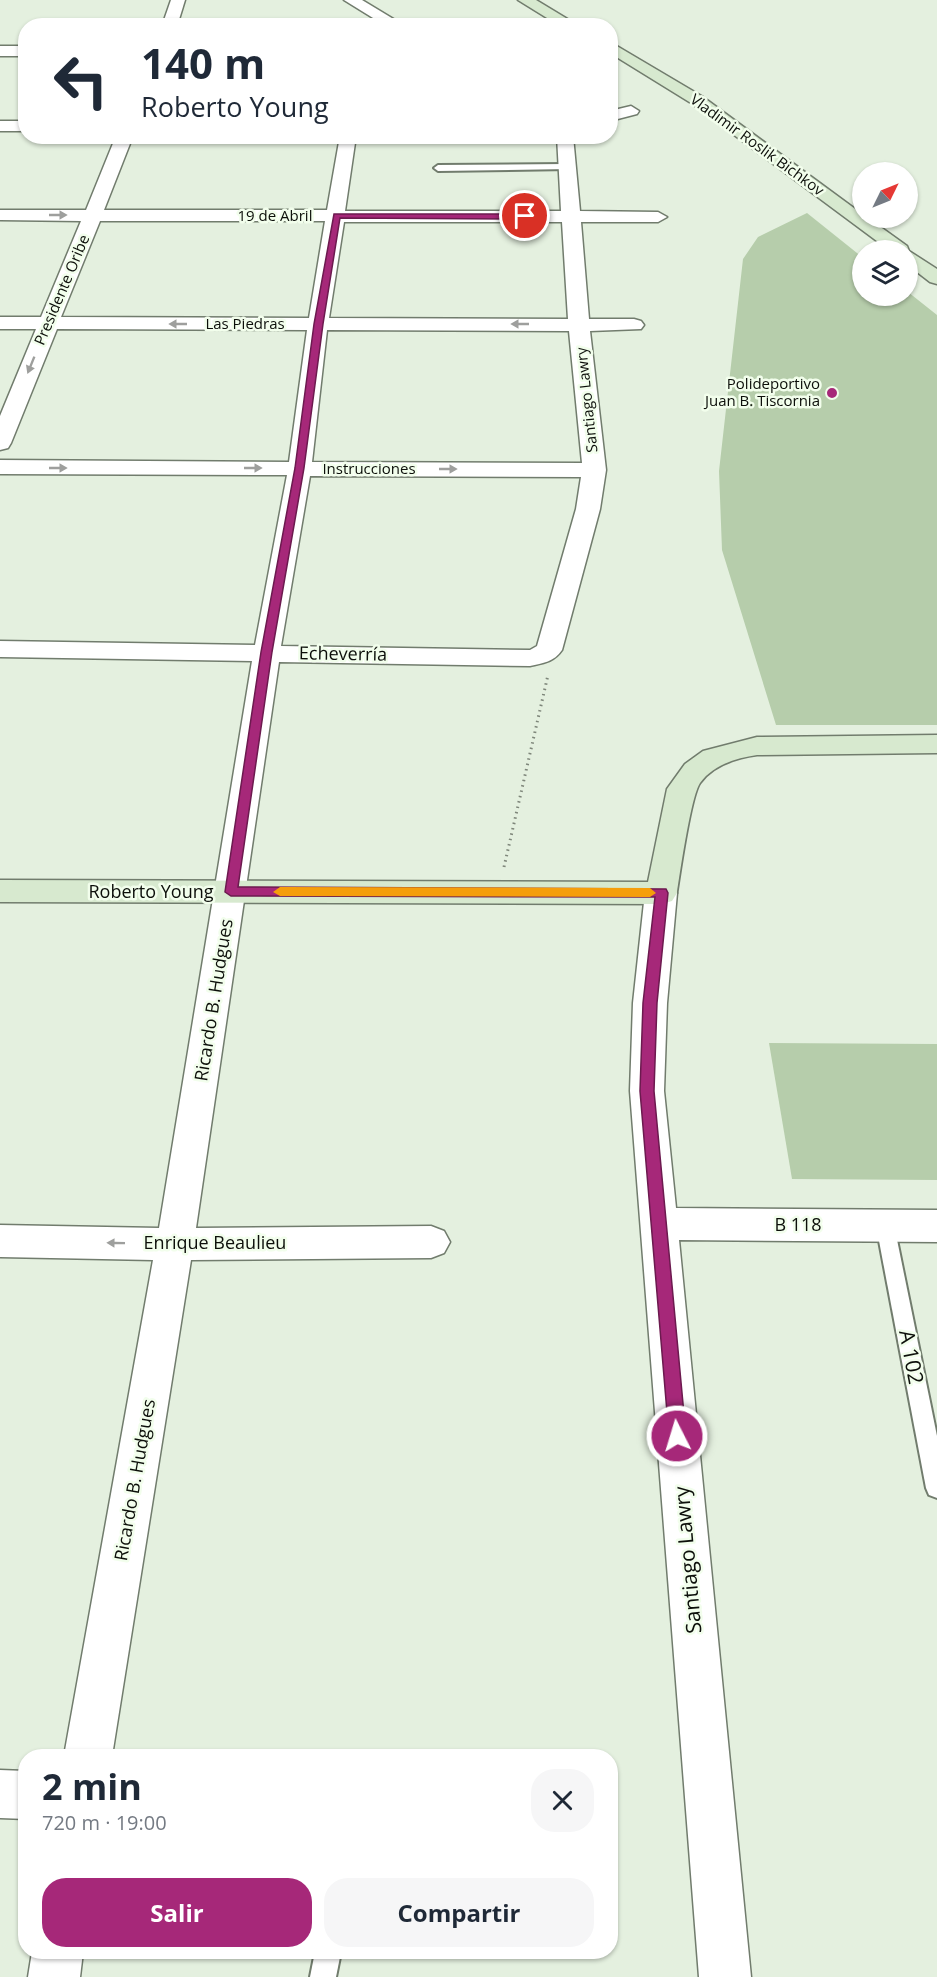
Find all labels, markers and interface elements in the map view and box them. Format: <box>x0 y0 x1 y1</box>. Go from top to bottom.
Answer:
text: 140 m <box>141 34 265 91</box>
icon: left <box>42 42 120 120</box>
text: Roberto Young <box>141 88 329 125</box>
street label: Vladimir Roslik Bichkov <box>687 89 829 200</box>
north arrow <box>852 162 918 228</box>
map controls <box>852 162 918 306</box>
pin <box>499 190 550 241</box>
icon: arrive <box>508 199 541 232</box>
street label: 19 de Abril <box>238 205 312 225</box>
one-way arrow <box>49 210 68 220</box>
street label: Presidente Oribe <box>29 231 93 348</box>
button: layers <box>852 240 918 306</box>
street label: Las Piedras <box>205 313 285 333</box>
one-way arrow <box>169 319 188 329</box>
one-way arrow <box>511 319 530 329</box>
street label: Santiago Lawry <box>570 346 601 454</box>
one-way arrow <box>25 357 35 375</box>
place label: Polideportivo Juan B. Tiscornia <box>703 373 820 410</box>
marker: Polideportivo Juan B. Tiscornia <box>825 386 839 400</box>
street label: Instrucciones <box>322 458 416 478</box>
one-way arrow <box>49 463 68 473</box>
one-way arrow <box>244 463 263 473</box>
one-way arrow <box>439 464 458 474</box>
street label: Echeverría <box>299 640 387 666</box>
street label: Roberto Young <box>88 879 214 903</box>
street label: Ricardo B. Hudgues <box>188 917 238 1083</box>
street label: B 118 <box>774 1212 822 1236</box>
street label: Enrique Beaulieu <box>144 1230 286 1254</box>
one-way arrow <box>107 1238 126 1248</box>
street label: A 102 <box>893 1327 931 1386</box>
street label: Ricardo B. Hudgues <box>108 1397 160 1563</box>
position arrow <box>645 1404 709 1468</box>
street label: Santiago Lawry <box>667 1485 707 1635</box>
text: 2 min <box>42 1762 142 1811</box>
button: close <box>531 1769 594 1832</box>
text: 720 m · 19:00 <box>42 1809 167 1836</box>
button: Salir <box>42 1878 312 1947</box>
button: Compartir <box>324 1878 594 1947</box>

